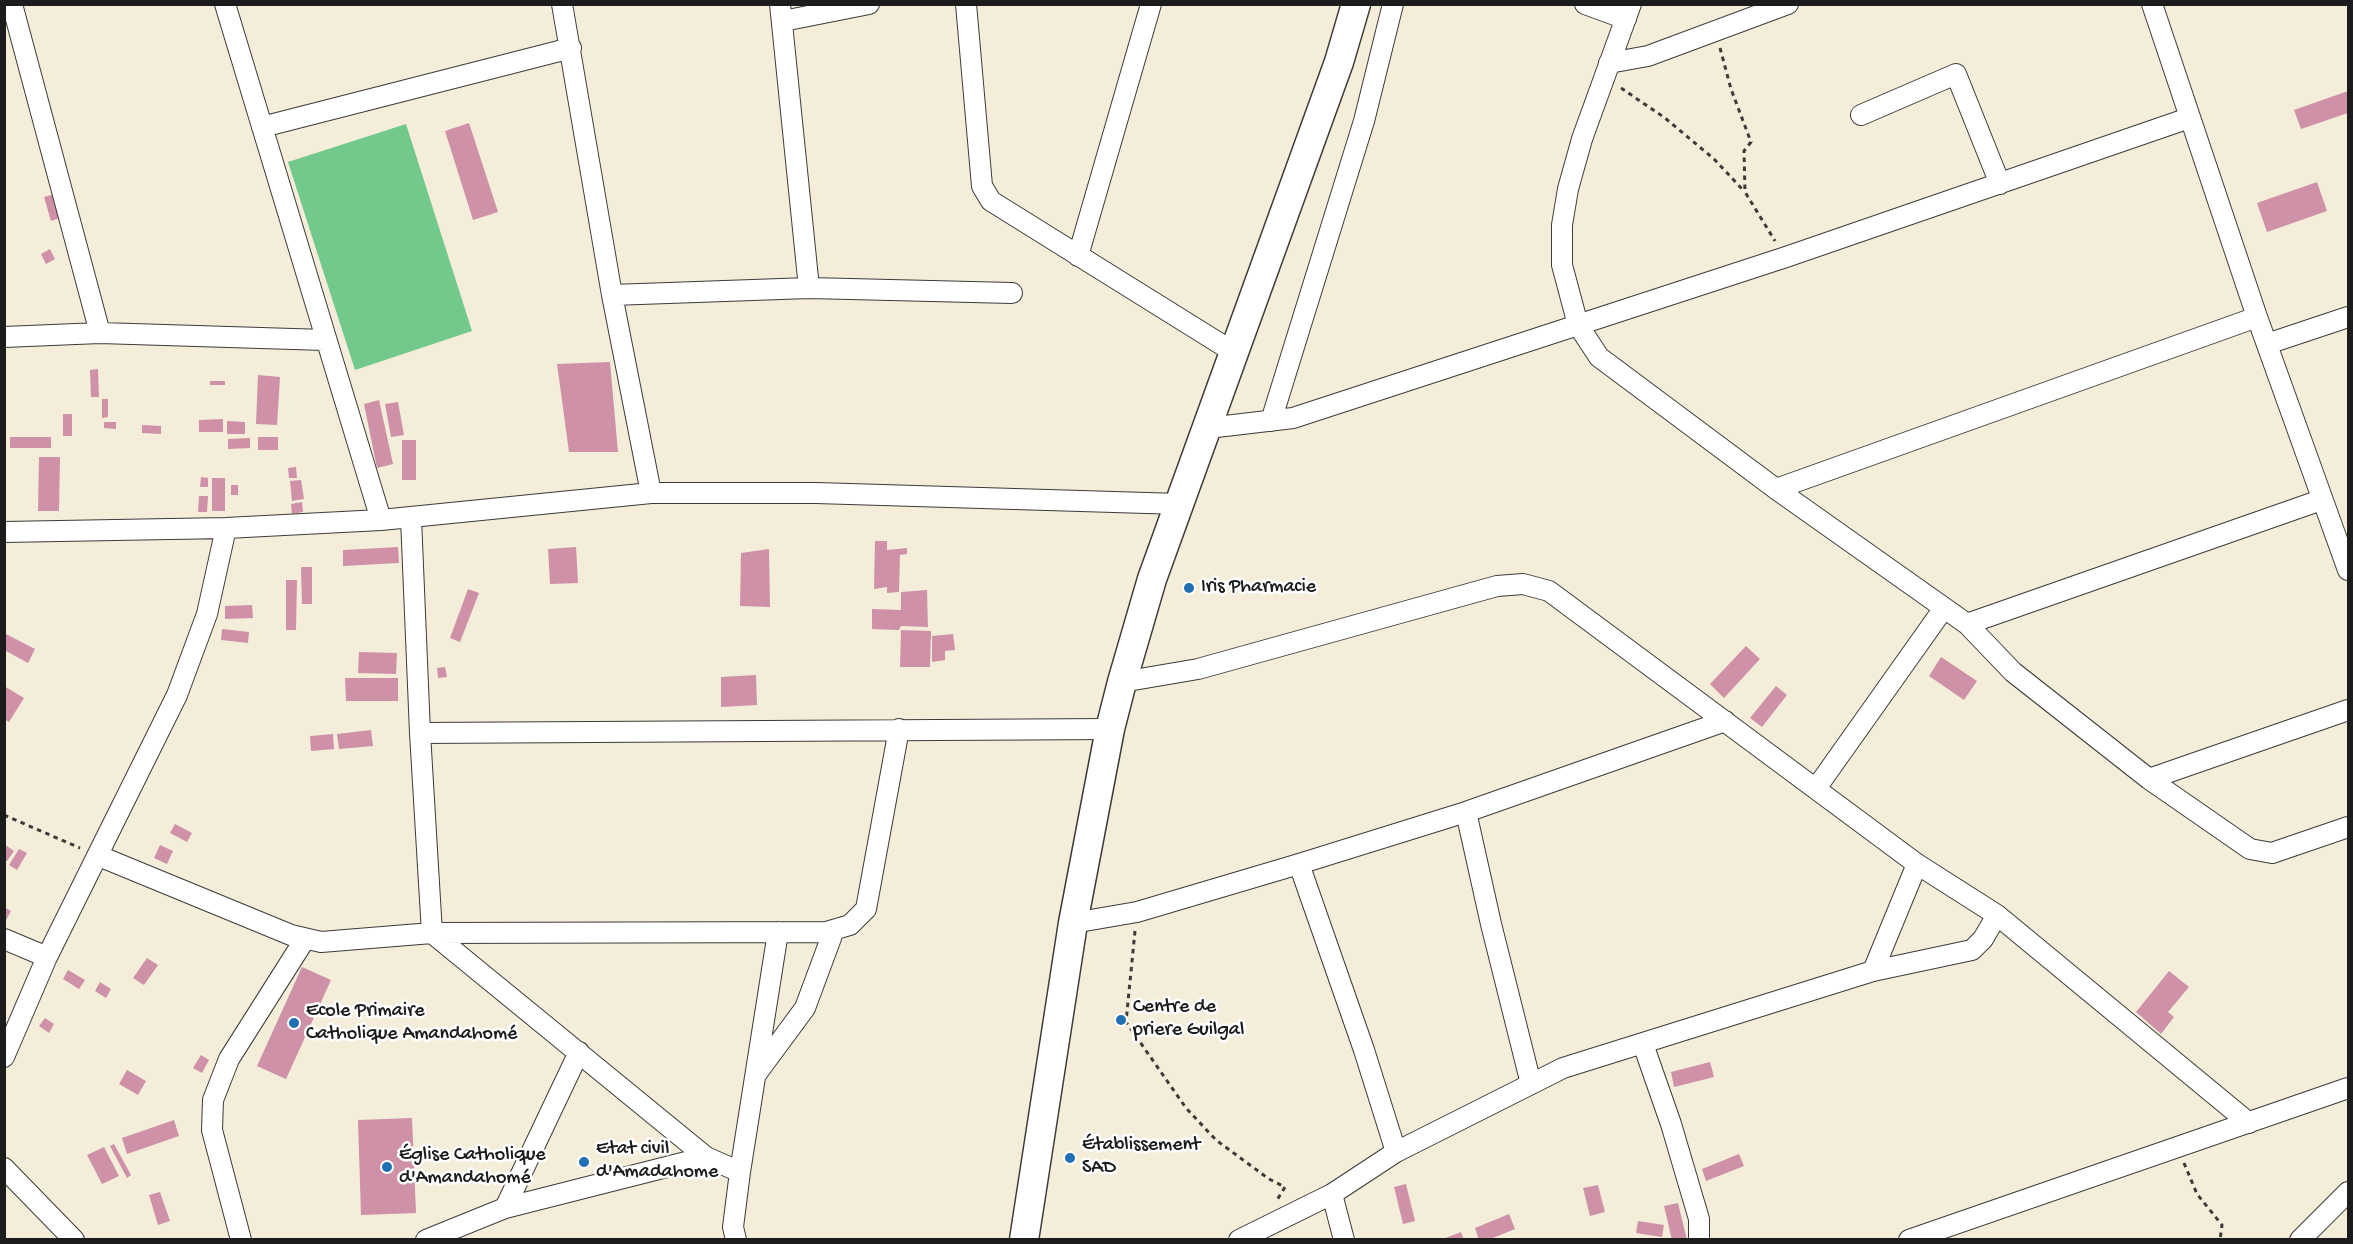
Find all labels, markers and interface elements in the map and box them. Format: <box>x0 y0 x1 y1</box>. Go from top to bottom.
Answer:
place label: Iris Pharmacie <box>1201 576 1316 600</box>
marker: Iris Pharmacie <box>1182 581 1196 595</box>
place label: Centre de priere Guilgal <box>1133 996 1244 1043</box>
place label: Ecole Primaire Catholique Amandahomé <box>306 1000 517 1047</box>
marker: Centre de priere Guilgal <box>1114 1013 1128 1027</box>
marker: Ecole Primaire Catholique Amandahomé <box>287 1016 301 1030</box>
place label: Établissement SAD <box>1082 1134 1200 1181</box>
place label: Etat civil d'Amadahome <box>596 1138 718 1185</box>
place label: Église Catholique d'Amandahomé <box>399 1144 546 1191</box>
marker: Établissement SAD <box>1063 1151 1077 1165</box>
marker: Etat civil d'Amadahome <box>577 1155 591 1169</box>
marker: Église Catholique d'Amandahomé <box>380 1160 394 1174</box>

